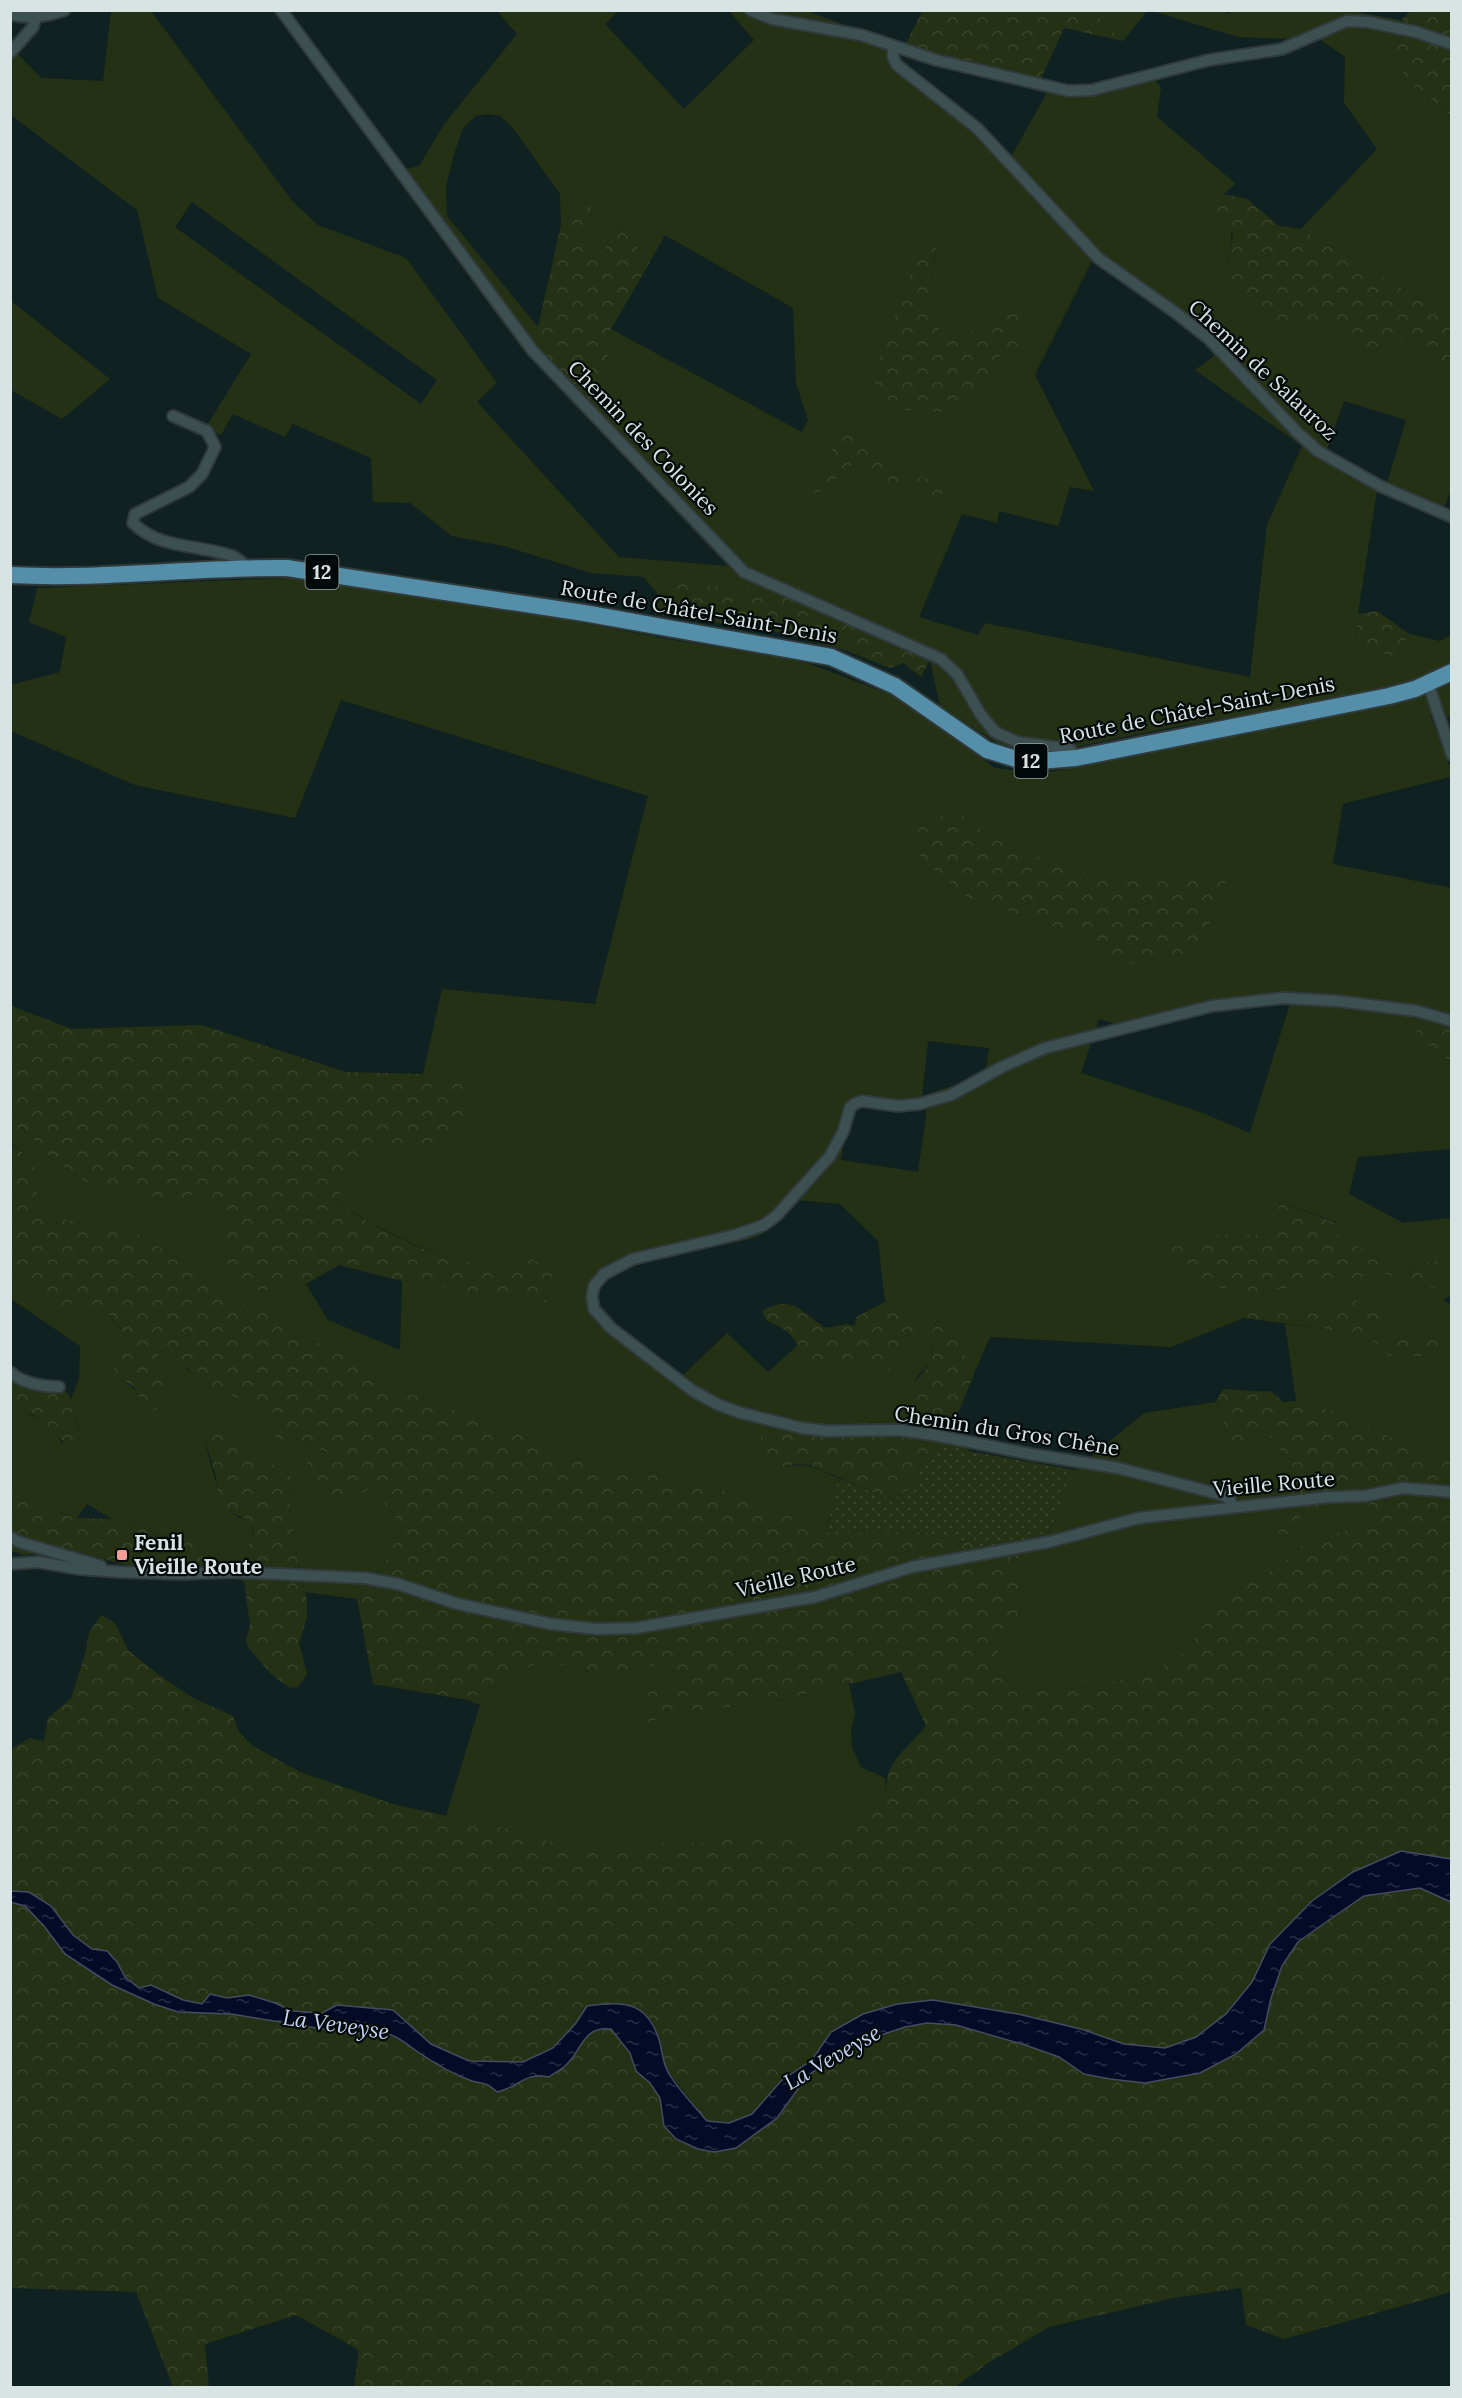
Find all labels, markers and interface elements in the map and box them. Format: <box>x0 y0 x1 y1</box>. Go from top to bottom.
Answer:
street label: Chemin de Salauroz <box>1183 293 1344 446</box>
street label: Chemin des Colonies <box>562 354 724 521</box>
road number: 12 <box>306 555 338 589</box>
street label: Route de Châtel-Saint-Denis <box>559 574 839 649</box>
street label: Route de Châtel-Saint-Denis <box>1057 670 1337 749</box>
road number: 12 <box>1014 744 1048 778</box>
street label: Chemin du Gros Chêne <box>893 1399 1122 1462</box>
street label: Vieille Route <box>1211 1465 1336 1502</box>
place label: Fenil Vieille Route <box>134 1529 262 1580</box>
marker: Fenil Vieille Route <box>115 1548 129 1562</box>
street label: Vieille Route <box>732 1550 859 1604</box>
water label: La Veveyse <box>281 2003 391 2045</box>
water label: La Veveyse <box>778 2018 886 2096</box>

